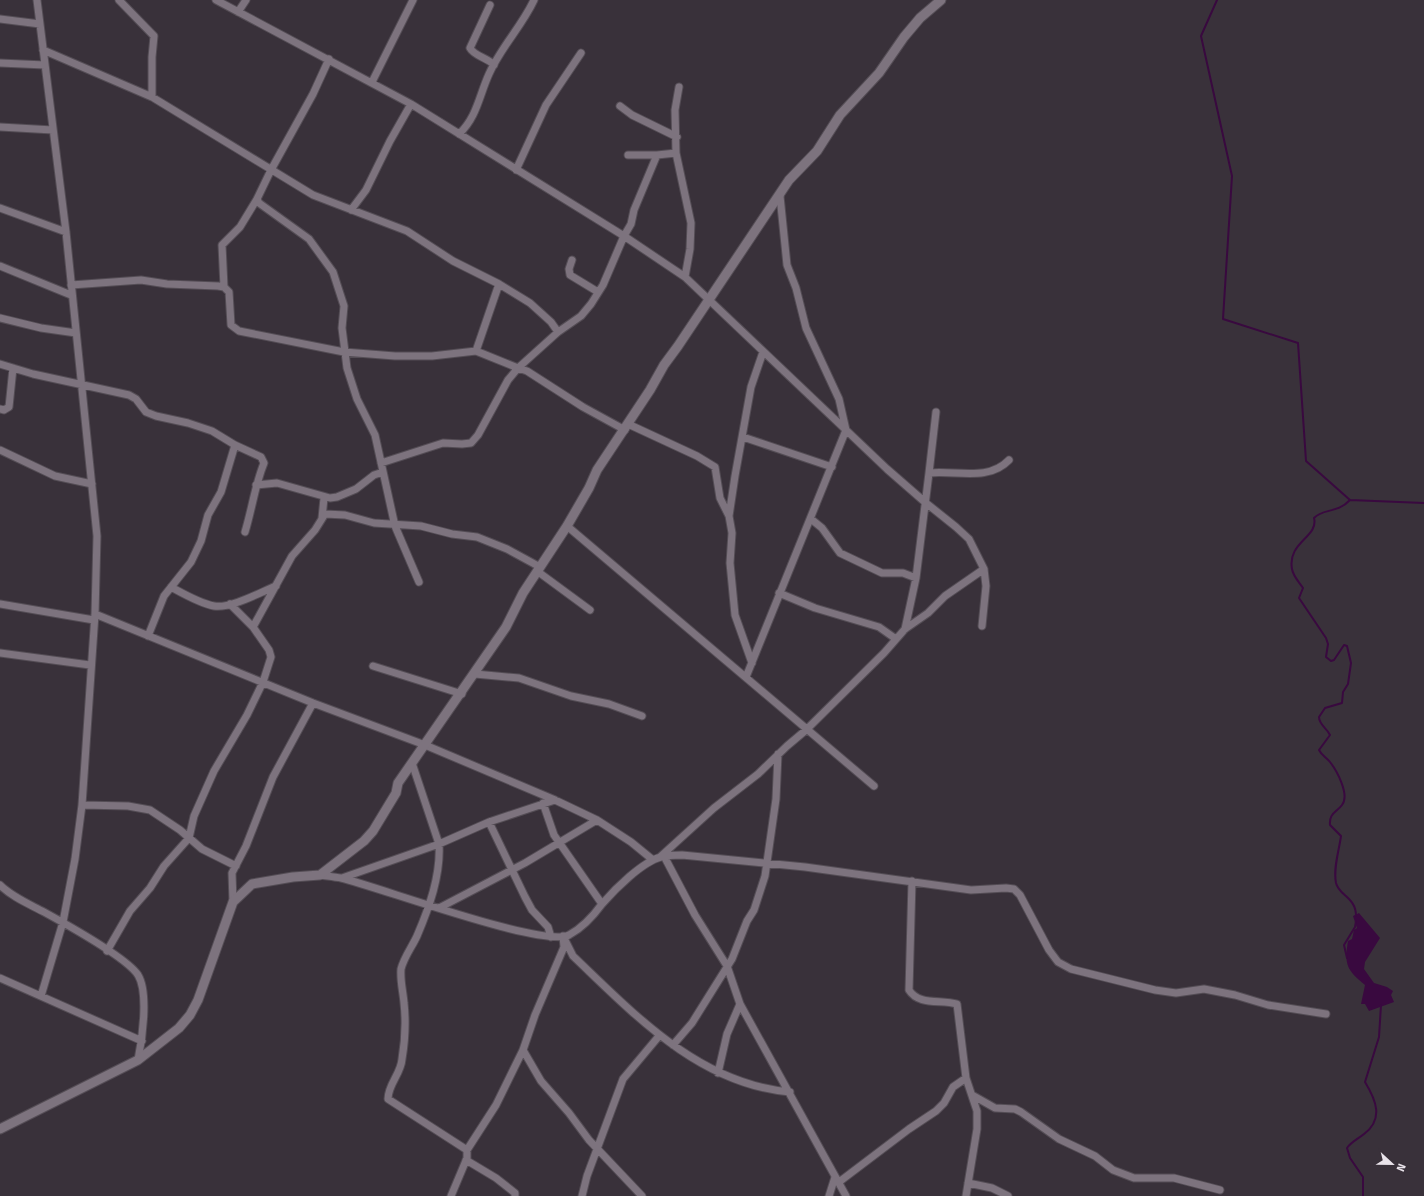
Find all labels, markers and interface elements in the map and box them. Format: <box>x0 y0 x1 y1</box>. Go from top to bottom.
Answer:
north arrow <box>1372 1144 1412 1184</box>
text: N <box>1393 1162 1408 1173</box>

